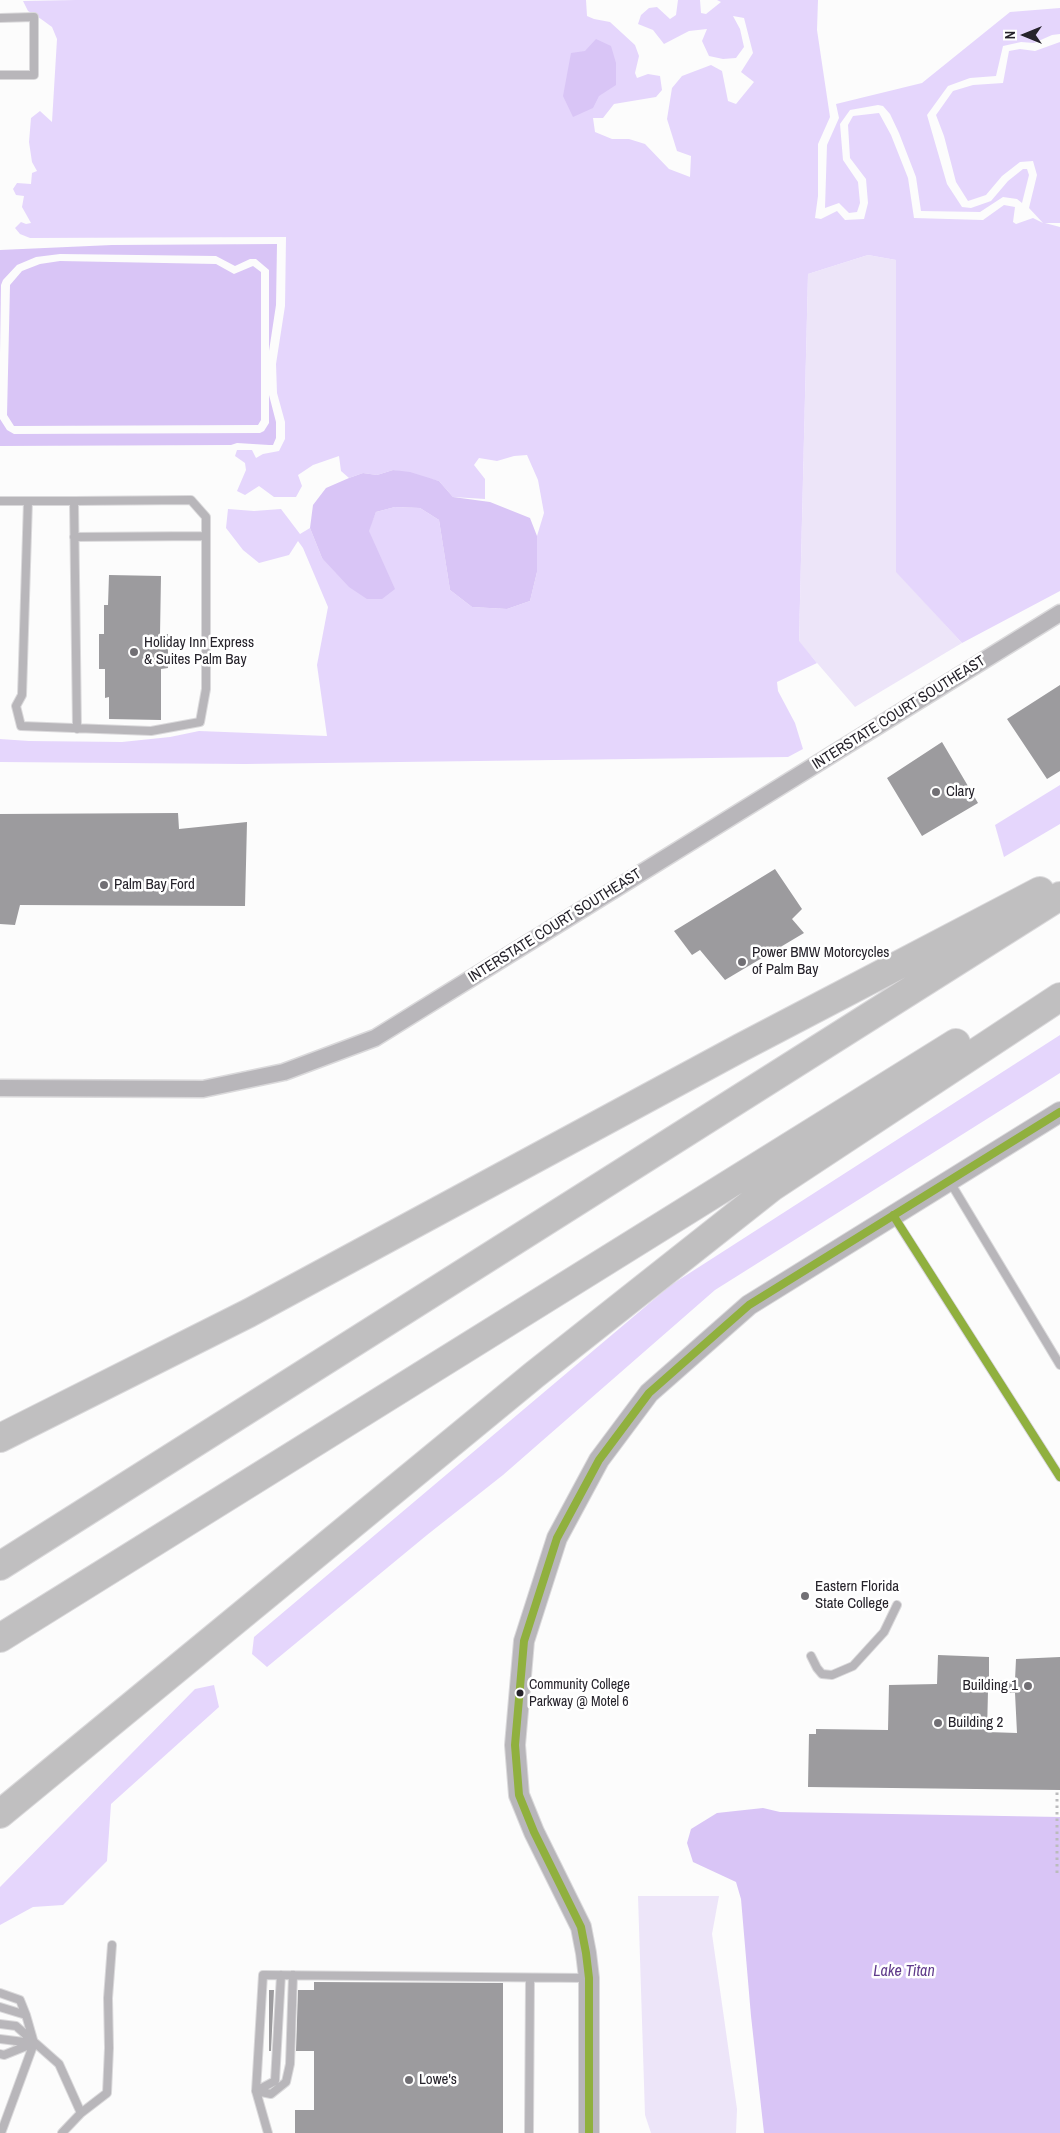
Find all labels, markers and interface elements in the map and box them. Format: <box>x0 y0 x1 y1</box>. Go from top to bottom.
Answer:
north arrow <box>1000 10 1050 60</box>
text: N <box>1001 31 1019 39</box>
place label: Holiday Inn Express & Suites Palm Bay <box>144 634 254 669</box>
marker: Holiday Inn Express & Suites Palm Bay <box>128 646 140 658</box>
street label: INTERSTATE COURT SOUTHEAST <box>809 652 989 774</box>
place label: Clary <box>946 783 975 801</box>
marker: Clary <box>930 786 942 798</box>
street label: INTERSTATE COURT SOUTHEAST <box>465 865 645 987</box>
place label: Palm Bay Ford <box>114 876 195 894</box>
marker: Palm Bay Ford <box>98 879 110 891</box>
place label: Power BMW Motorcycles of Palm Bay <box>752 944 889 979</box>
marker: Power BMW Motorcycles of Palm Bay <box>736 956 748 968</box>
place label: Eastern Florida State College <box>815 1578 899 1613</box>
marker: Eastern Florida State College <box>799 1590 811 1602</box>
place label: Community College Parkway @ Motel 6 <box>529 1677 630 1710</box>
place label: Building 1 <box>963 1677 1018 1695</box>
marker: Building 1 <box>1022 1680 1034 1692</box>
marker: Community College Parkway @ Motel 6 <box>515 1688 525 1698</box>
place label: Building 2 <box>948 1714 1003 1732</box>
marker: Building 2 <box>932 1717 944 1729</box>
water label: Lake Titan <box>873 1962 935 1982</box>
place label: Lowe's <box>419 2071 457 2089</box>
marker: Lowe's <box>403 2074 415 2086</box>

